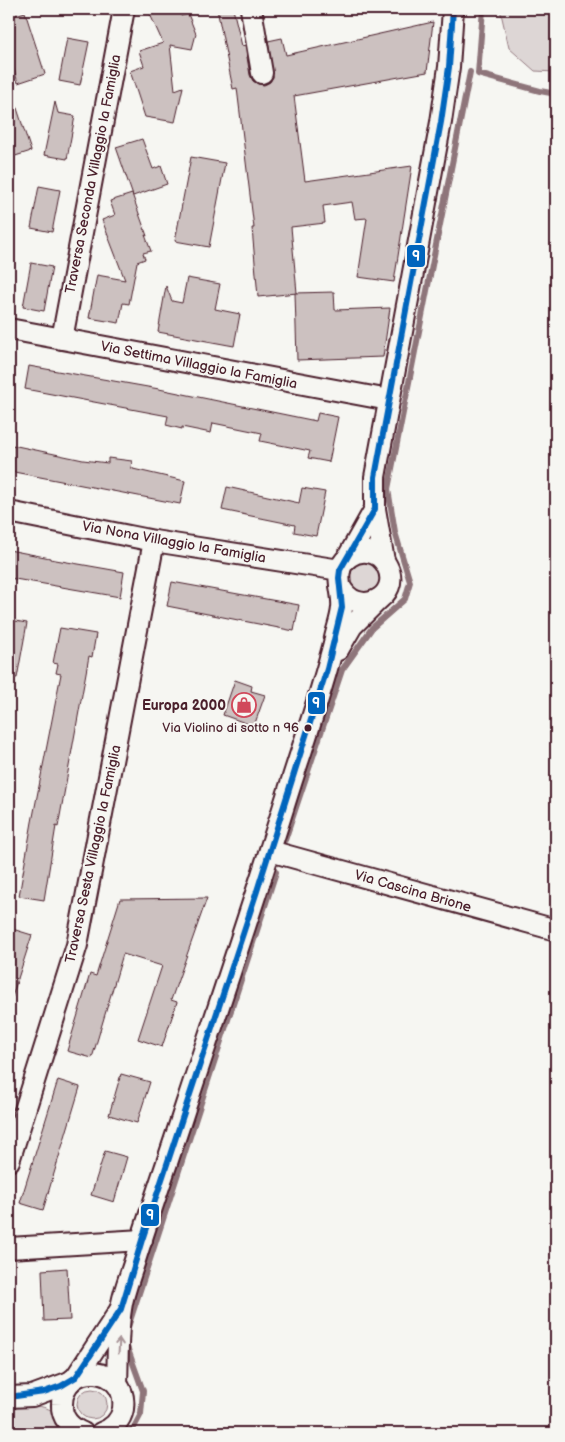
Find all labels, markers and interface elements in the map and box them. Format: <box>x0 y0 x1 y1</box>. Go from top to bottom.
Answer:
street label: Traversa Seconda Villaggio la Famiglia <box>61 53 125 295</box>
line badge: 9 <box>406 244 426 268</box>
text: 9 <box>412 248 420 265</box>
street label: Via Settima Villaggio la Famiglia <box>99 338 299 392</box>
street label: Via Nona Villaggio la Famiglia <box>81 517 267 567</box>
line badge: 9 <box>307 691 326 715</box>
shop icon: Europa 2000 <box>231 692 257 718</box>
text: 9 <box>312 695 320 712</box>
place label: Europa 2000 <box>142 697 226 714</box>
place label: Via Violino di sotto n 96 <box>162 720 299 736</box>
marker: Via Violino di sotto n 96 <box>303 723 313 733</box>
street label: Traversa Sesta Villaggio la Famiglia <box>62 743 124 965</box>
street label: Via Cascina Brione <box>353 866 473 916</box>
line badge: 9 <box>140 1203 160 1227</box>
text: 9 <box>146 1207 154 1224</box>
one-way arrow <box>114 1339 123 1355</box>

